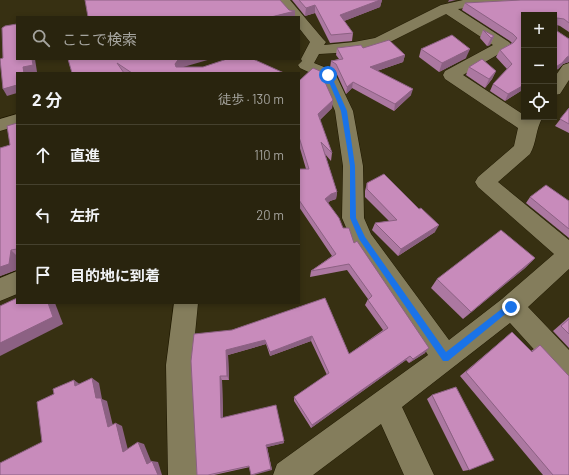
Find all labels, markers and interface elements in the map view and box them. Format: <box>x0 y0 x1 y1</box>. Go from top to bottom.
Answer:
map controls <box>521 12 557 120</box>
button: + <box>521 12 557 48</box>
search box <box>16 16 300 60</box>
icon: search <box>30 27 52 49</box>
text: ここで検索 <box>62 30 137 48</box>
button: − <box>521 48 557 84</box>
route start <box>319 66 337 84</box>
button: locate <box>521 84 557 120</box>
text: 2 分 <box>32 89 62 109</box>
text: 徒歩 · 130 m <box>218 91 284 107</box>
icon: ahead <box>32 144 54 166</box>
text: 直進 <box>70 146 100 164</box>
text: 110 m <box>254 147 284 163</box>
icon: left <box>32 204 54 226</box>
text: 左折 <box>70 206 100 224</box>
text: 20 m <box>256 207 284 223</box>
icon: arrive <box>32 264 54 286</box>
text: 目的地に到着 <box>70 266 160 284</box>
route end <box>502 298 520 316</box>

